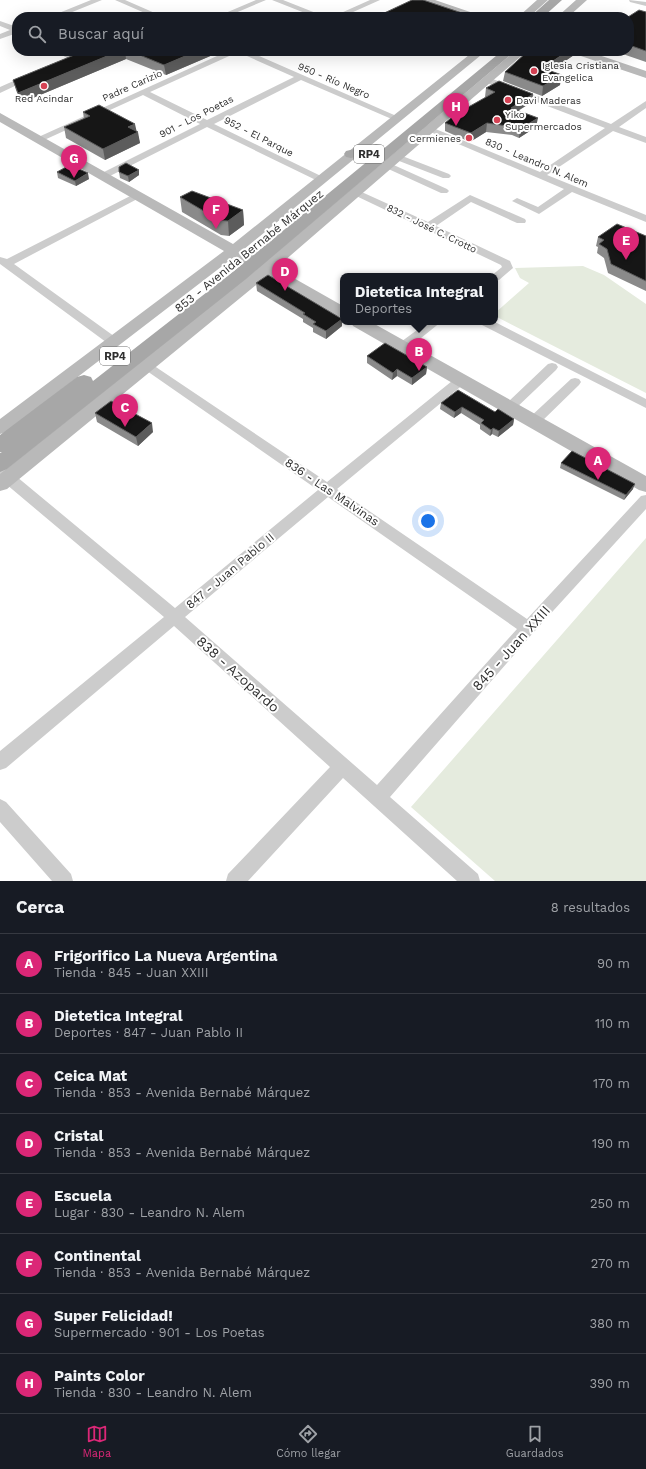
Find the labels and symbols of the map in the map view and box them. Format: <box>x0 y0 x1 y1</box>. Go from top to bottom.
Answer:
street label: 950 - Río Negro <box>296 60 371 101</box>
place label: Iglesia Cristiana Evangelica <box>542 60 619 83</box>
marker: Iglesia Cristiana Evangelica <box>529 66 539 76</box>
street label: Padre Carizio <box>101 67 164 104</box>
marker: Red Acindar <box>39 81 49 91</box>
place label: Red Acindar <box>15 93 73 104</box>
street label: 901 - Los Poetas <box>157 93 235 140</box>
pin: H <box>443 93 469 126</box>
marker: Davi Maderas <box>503 95 513 105</box>
place label: Davi Maderas <box>516 95 581 106</box>
place label: Yiko Supermercados <box>505 109 582 132</box>
street label: 952 - El Parque <box>222 114 295 159</box>
marker: Yiko Supermercados <box>492 115 502 125</box>
place label: Cermienes <box>409 133 461 144</box>
marker: Cermienes <box>464 133 474 143</box>
street label: 830 - Leandro N. Alem <box>484 136 590 189</box>
pin: G <box>61 145 87 178</box>
road number: RP4 <box>354 145 384 163</box>
street label: 853 - Avenida Bernabé Márquez <box>172 187 326 315</box>
pin: F <box>203 196 229 229</box>
street label: 832 - José C. Crotto <box>385 202 479 255</box>
pin: E <box>613 227 639 260</box>
pin: D <box>272 258 298 291</box>
pin: B <box>406 338 432 371</box>
road number: RP4 <box>100 347 130 365</box>
pin: C <box>112 394 138 427</box>
pin: A <box>585 447 611 480</box>
street label: 836 - Las Malvinas <box>282 455 382 529</box>
your location <box>418 511 438 531</box>
street label: 847 - Juan Pablo II <box>183 530 277 612</box>
street label: 845 - Juan XXIII <box>469 602 553 694</box>
street label: 838 - Azopardo <box>193 633 283 715</box>

